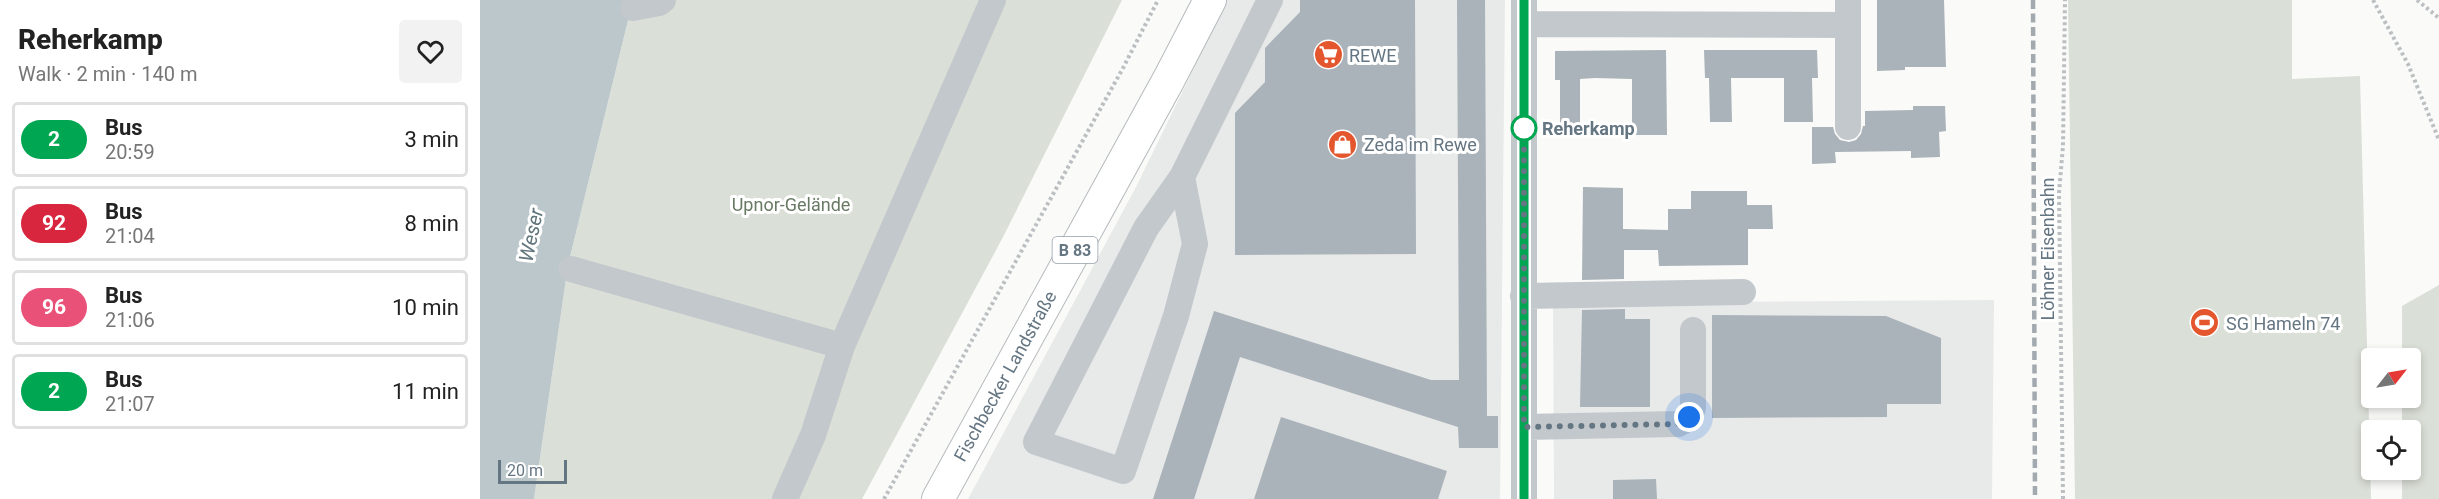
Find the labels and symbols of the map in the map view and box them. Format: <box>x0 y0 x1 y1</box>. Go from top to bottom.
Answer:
supermarket icon: REWE <box>1312 39 1344 71</box>
place label: REWE <box>1349 45 1397 66</box>
marker: Reherkamp <box>1511 115 1537 141</box>
place label: Reherkamp <box>1542 118 1635 139</box>
shop icon: Zeda im Rewe <box>1327 128 1359 160</box>
place label: Zeda im Rewe <box>1364 134 1477 155</box>
street label: Löhner Eisenbahn <box>2037 177 2058 321</box>
park label: Upnor-Gelände <box>732 194 850 215</box>
water label: Weser <box>514 205 549 264</box>
road number: B 83 <box>1052 237 1098 263</box>
street label: Fischbecker Landstraße <box>949 287 1061 465</box>
sports icon: SG Hameln 74 <box>2189 307 2221 339</box>
place label: SG Hameln 74 <box>2226 313 2340 334</box>
north arrow <box>2361 348 2421 408</box>
your location <box>1674 402 1704 432</box>
scale bar <box>498 457 567 484</box>

